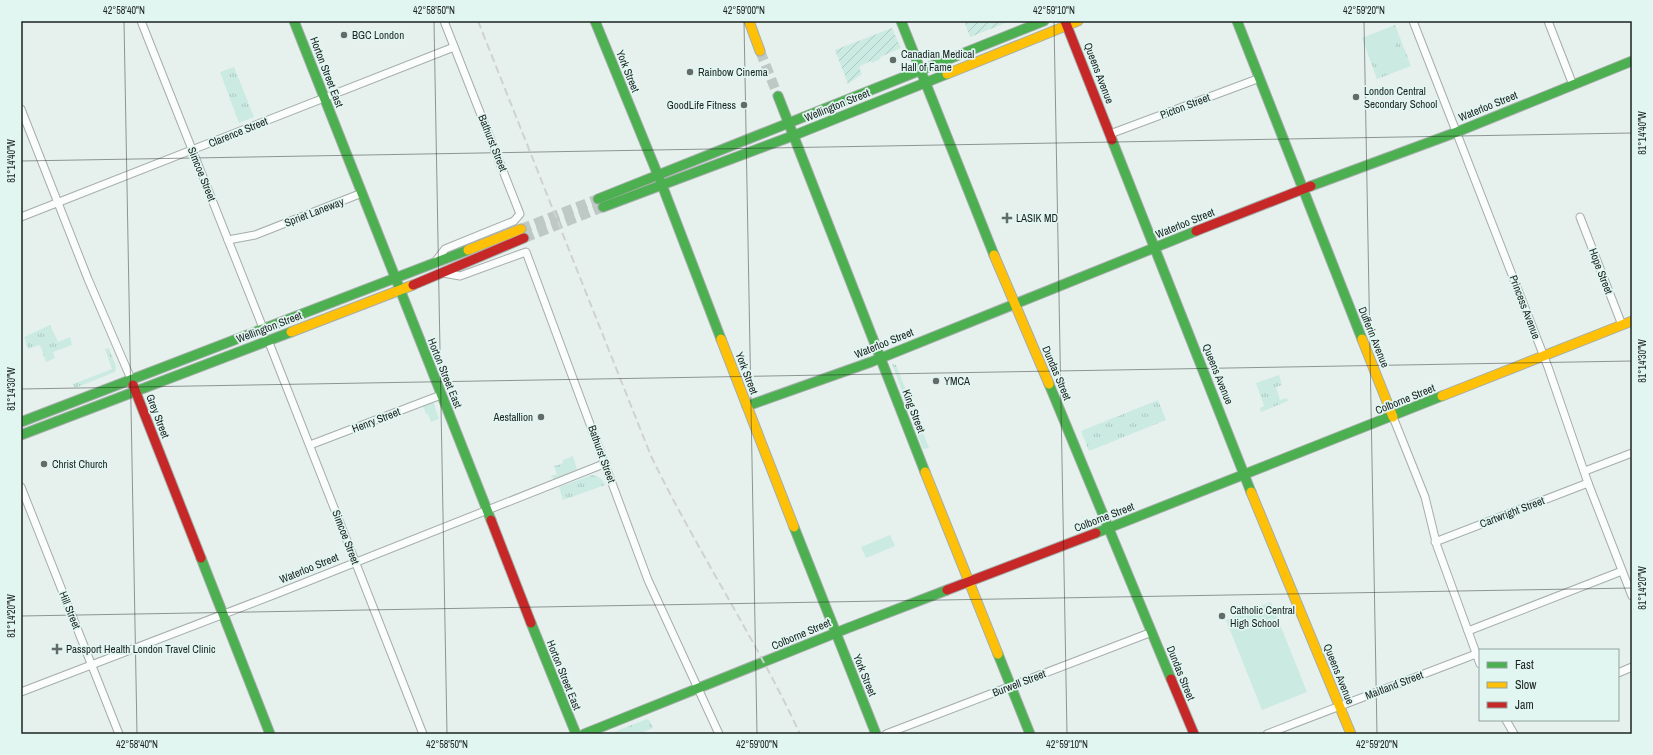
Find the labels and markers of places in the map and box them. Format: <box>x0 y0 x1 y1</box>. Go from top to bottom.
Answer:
place label: BGC London <box>352 28 404 42</box>
marker: BGC London <box>339 30 349 40</box>
place label: Canadian Medical Hall of Fame <box>901 47 974 74</box>
marker: Canadian Medical Hall of Fame <box>888 55 898 65</box>
place label: Rainbow Cinema <box>698 65 768 79</box>
marker: Rainbow Cinema <box>685 67 695 77</box>
place label: London Central Secondary School <box>1364 84 1437 111</box>
marker: London Central Secondary School <box>1351 92 1361 102</box>
place label: GoodLife Fitness <box>667 98 736 112</box>
marker: GoodLife Fitness <box>739 100 749 110</box>
place label: LASIK MD <box>1016 211 1058 225</box>
marker: LASIK MD <box>1001 212 1013 224</box>
place label: YMCA <box>944 374 971 388</box>
marker: YMCA <box>931 376 941 386</box>
place label: Aestallion <box>492 410 533 424</box>
marker: Aestallion <box>536 412 546 422</box>
place label: Christ Church <box>52 457 108 471</box>
marker: Christ Church <box>39 459 49 469</box>
place label: Catholic Central High School <box>1230 603 1295 630</box>
marker: Catholic Central High School <box>1217 611 1227 621</box>
place label: Passport Health London Travel Clinic <box>66 642 216 656</box>
marker: Passport Health London Travel Clinic <box>51 643 63 655</box>

